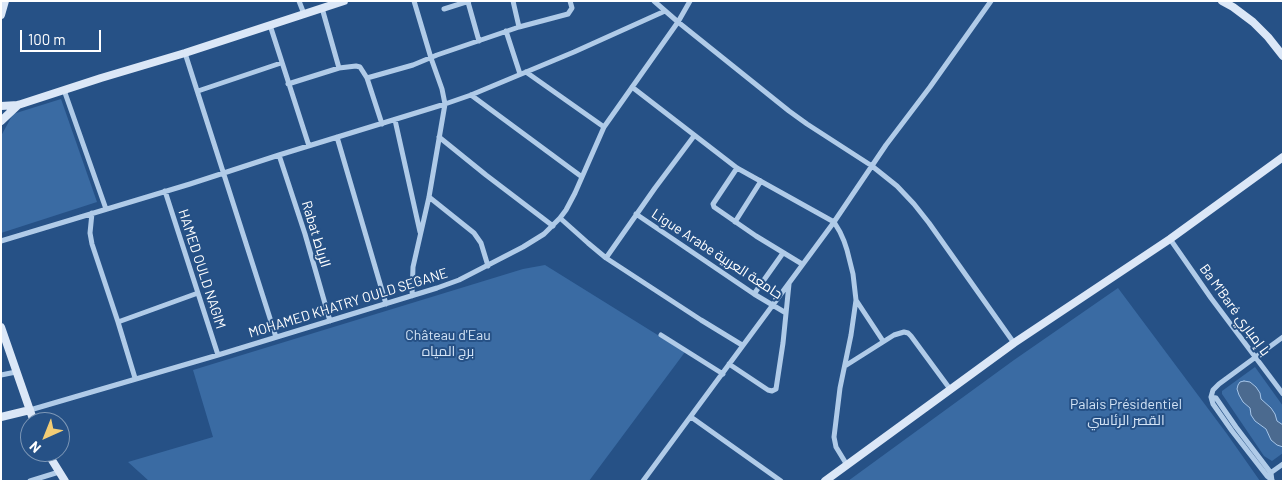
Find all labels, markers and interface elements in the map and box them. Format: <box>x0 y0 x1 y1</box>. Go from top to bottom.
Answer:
scale bar <box>22 20 104 52</box>
text: 100 m <box>28 30 66 48</box>
street label: Rabat الرباط <box>298 199 334 269</box>
street label: Ligue Arabe جامعة العربية <box>648 205 786 303</box>
street label: HAMED OULD NAGIM <box>175 207 229 331</box>
street label: Ba M'Baré با إمباري <box>1196 261 1274 359</box>
street label: MOHAMED KHATRY OULD SEGANE <box>246 265 450 341</box>
park label: Château d'Eau برج المياه <box>405 327 491 360</box>
park label: Palais Présidentiel القصر الرئاسي <box>1070 396 1182 428</box>
north arrow <box>20 412 70 462</box>
text: N <box>26 438 44 457</box>

